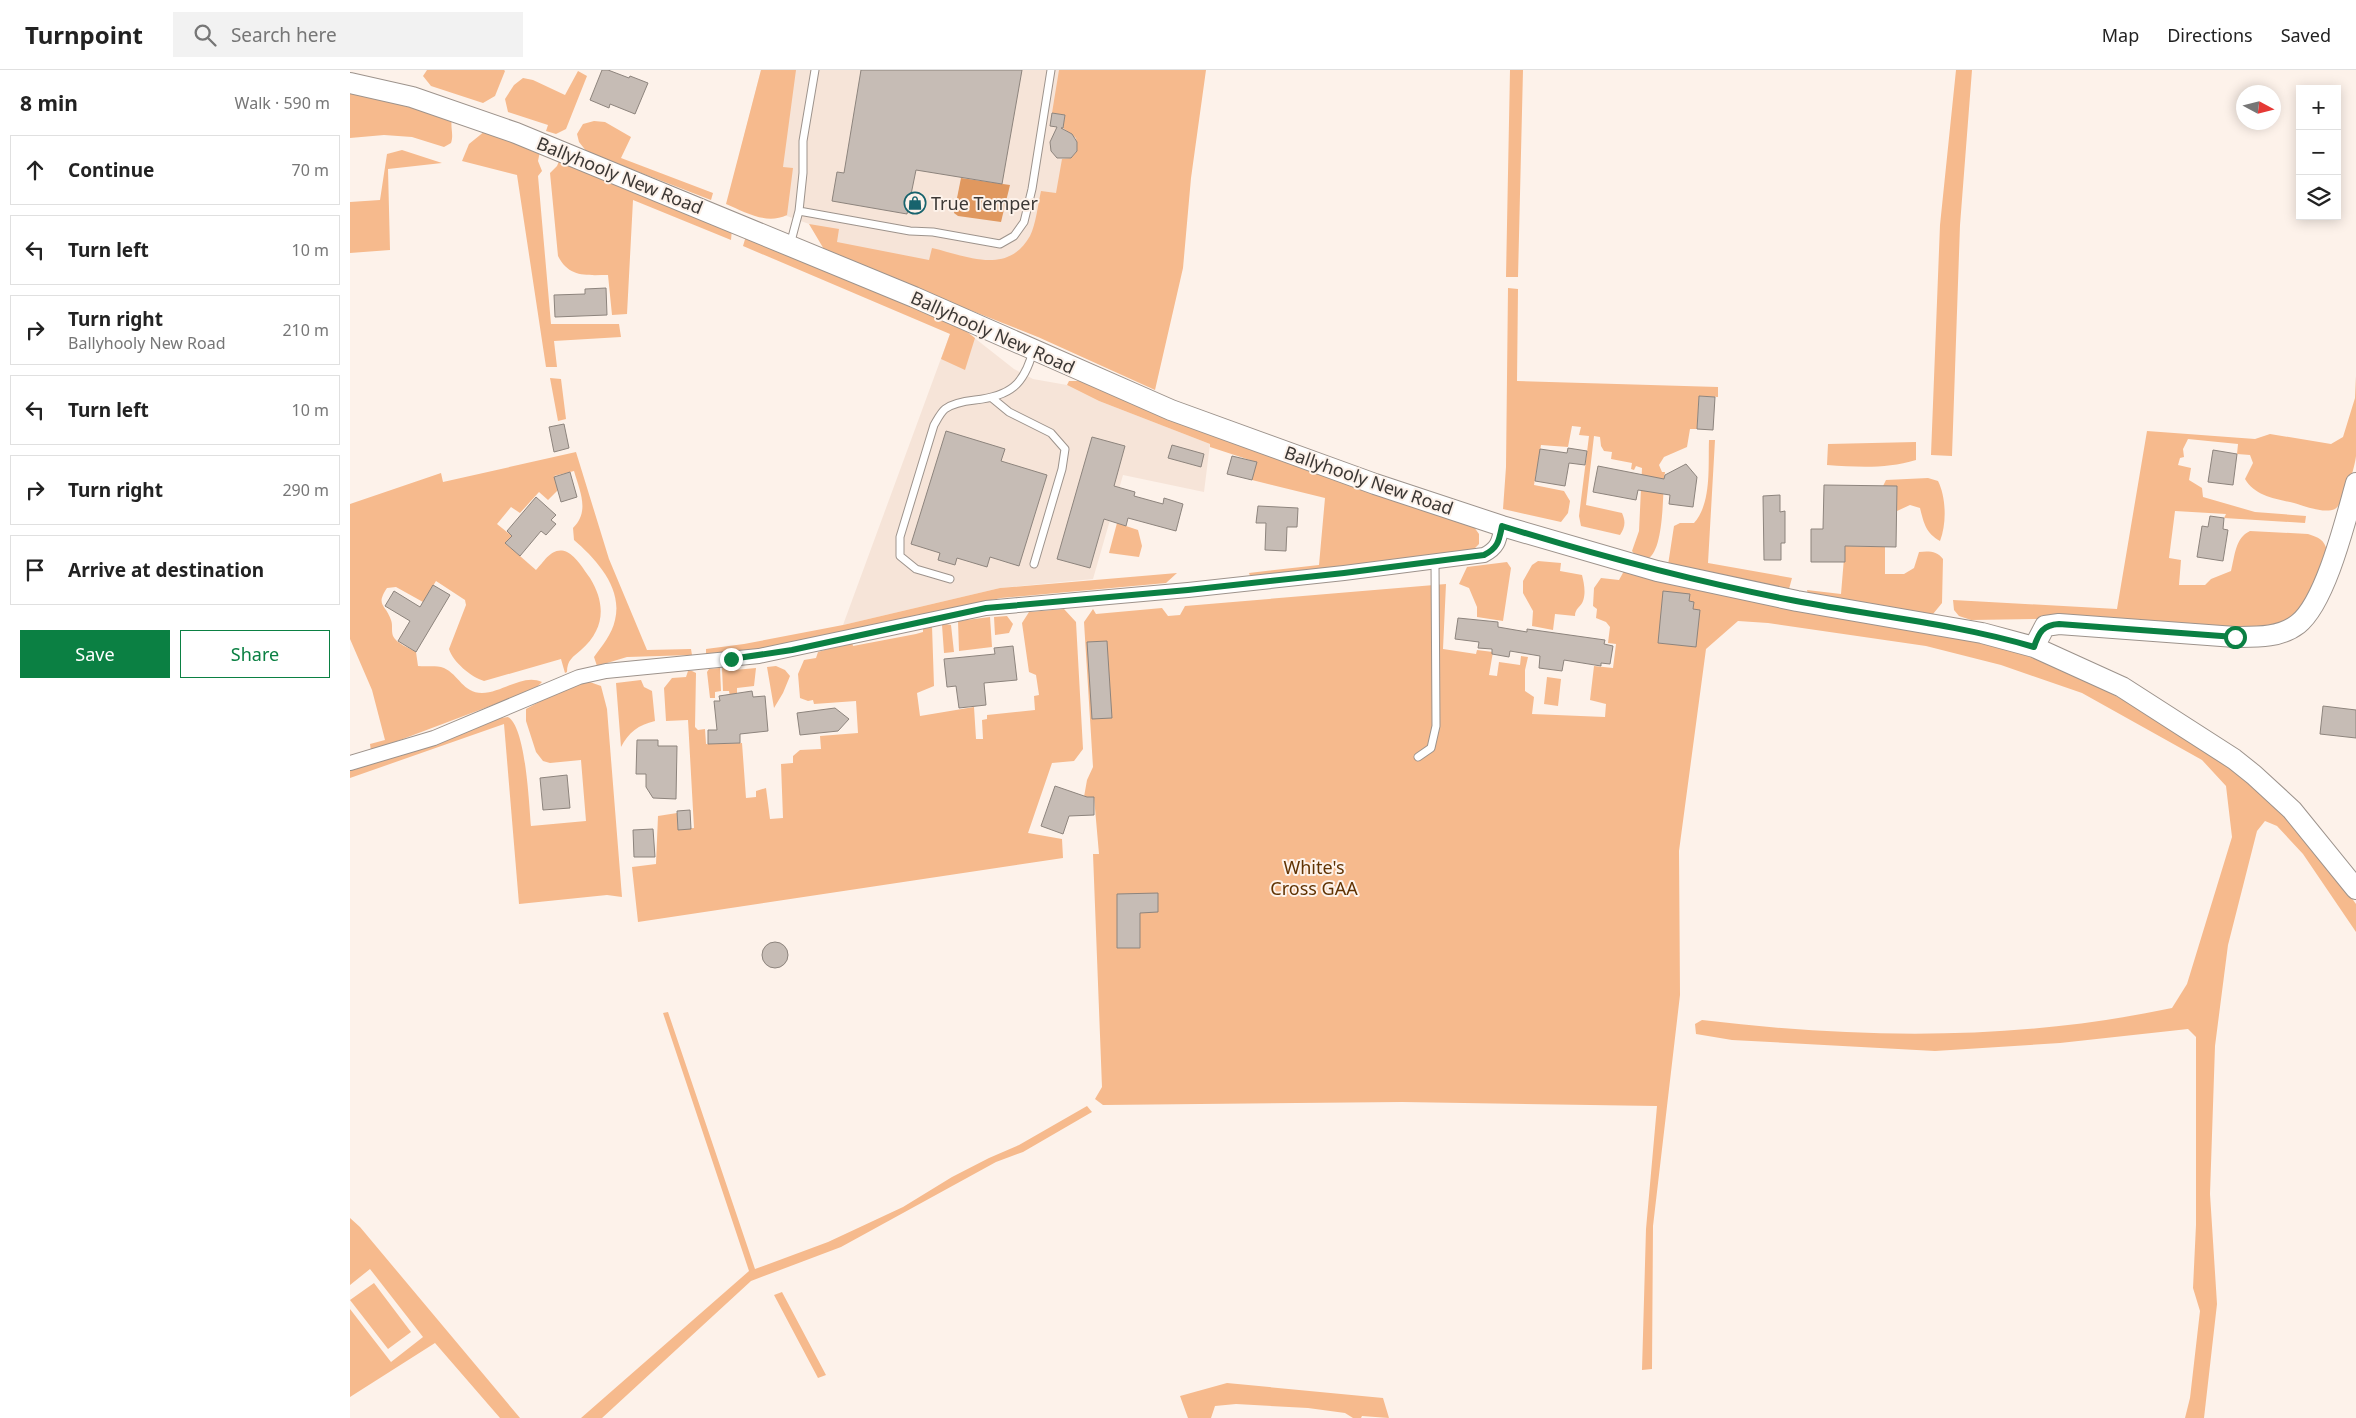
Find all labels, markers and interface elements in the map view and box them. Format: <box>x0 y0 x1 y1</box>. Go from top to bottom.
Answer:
search box <box>173 12 523 57</box>
text: Turnpoint <box>25 18 143 51</box>
icon: search <box>191 21 219 49</box>
text: Search here <box>231 22 337 48</box>
text: Map <box>2102 23 2139 47</box>
text: Directions <box>2167 23 2253 47</box>
text: Saved <box>2281 23 2331 47</box>
north arrow <box>2236 85 2281 130</box>
map controls <box>2296 85 2341 220</box>
button: + <box>2296 85 2341 130</box>
text: 8 min <box>20 89 78 117</box>
text: Walk · 590 m <box>235 92 330 114</box>
button: − <box>2296 130 2341 175</box>
street label: Ballyhooly New Road <box>533 131 707 219</box>
icon: ahead <box>21 156 49 184</box>
text: Continue <box>68 157 154 183</box>
text: 70 m <box>292 159 329 181</box>
button: layers <box>2296 175 2341 220</box>
shop icon: True Temper <box>903 191 927 215</box>
place label: True Temper <box>931 191 1038 215</box>
icon: left <box>21 236 49 264</box>
text: Turn left <box>68 237 149 263</box>
text: 10 m <box>292 239 329 261</box>
street label: Ballyhooly New Road <box>907 285 1079 379</box>
text: Turn right <box>68 306 163 332</box>
icon: right <box>21 316 49 344</box>
text: 210 m <box>282 319 329 341</box>
text: Ballyhooly New Road <box>68 332 226 354</box>
icon: left <box>21 396 49 424</box>
text: Turn left <box>68 397 149 423</box>
text: 10 m <box>292 399 329 421</box>
street label: Ballyhooly New Road <box>1281 440 1457 520</box>
icon: right <box>21 476 49 504</box>
text: Turn right <box>68 477 163 503</box>
text: 290 m <box>282 479 329 501</box>
icon: arrive <box>21 556 49 584</box>
text: Arrive at destination <box>68 557 264 583</box>
route start <box>2224 626 2247 649</box>
button: Save <box>20 630 170 678</box>
button: Share <box>180 630 330 678</box>
route end <box>720 648 743 671</box>
park label: White's Cross GAA <box>1270 855 1358 900</box>

